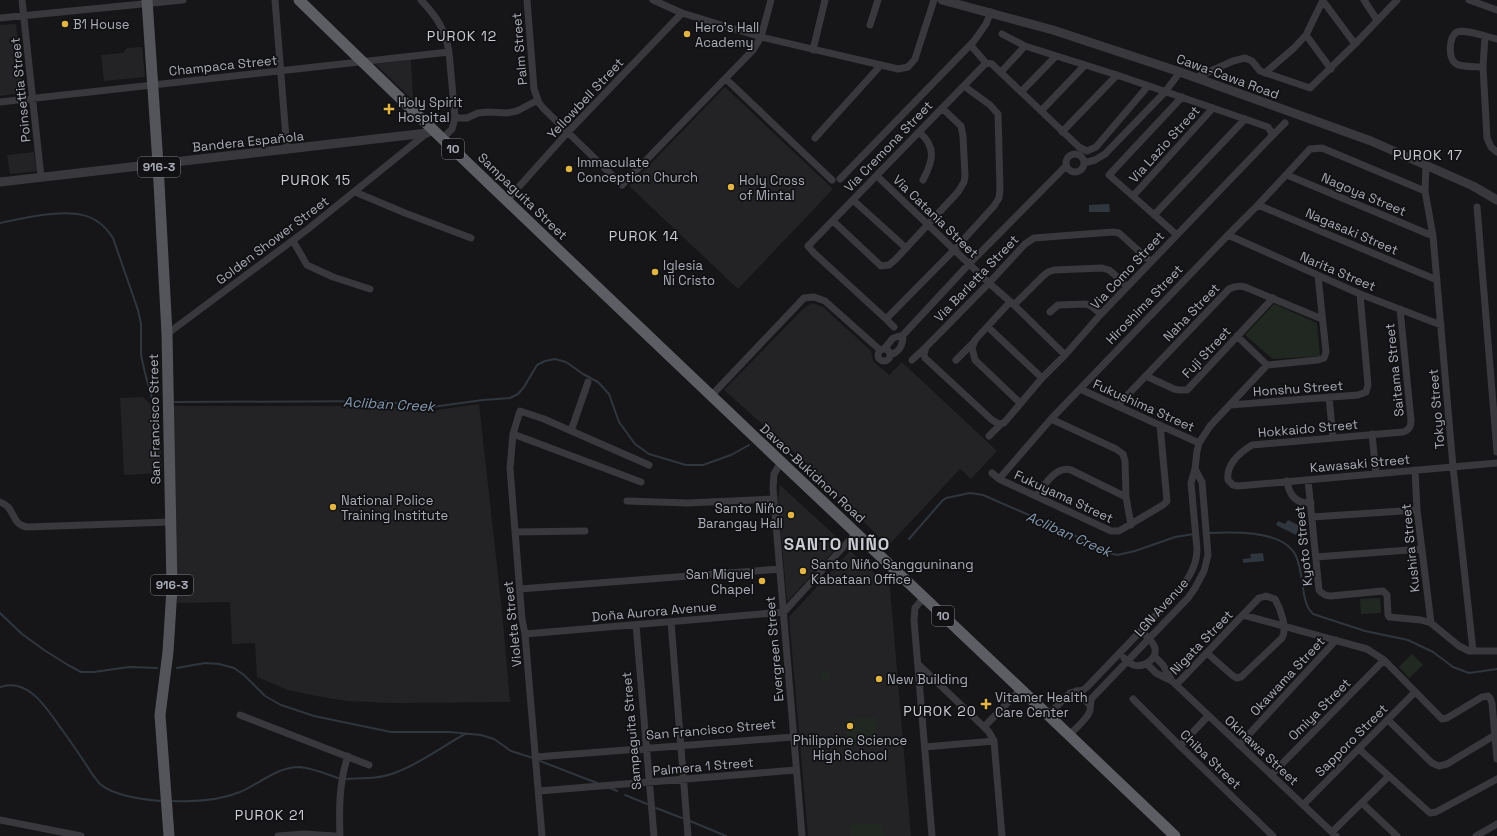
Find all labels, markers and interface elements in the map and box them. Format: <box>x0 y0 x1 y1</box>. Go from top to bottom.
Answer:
street label: Palm Street <box>508 12 531 86</box>
place label: B1 House <box>73 16 129 33</box>
marker: B1 House <box>60 19 70 29</box>
place label: Hero's Hall Academy <box>695 19 759 51</box>
district label: PUROK 12 <box>427 27 497 45</box>
marker: Hero's Hall Academy <box>682 29 692 39</box>
street label: Poinsettia Street <box>7 37 34 143</box>
street label: Cawa-Cawa Road <box>1174 50 1281 103</box>
street label: Champaca Street <box>168 51 278 80</box>
street label: Yellowbell Street <box>543 54 627 142</box>
place label: Holy Spirit Hospital <box>398 94 463 126</box>
street label: Via Cremona Street <box>840 97 936 196</box>
street label: Via Lazio Street <box>1125 102 1203 186</box>
marker: Holy Spirit Hospital <box>383 103 395 115</box>
street label: Bandera Española <box>191 127 305 156</box>
road number: 10 <box>442 139 464 159</box>
district label: PUROK 17 <box>1393 146 1463 164</box>
street label: Sampaguita Street <box>474 149 571 244</box>
place label: Immaculate Conception Church <box>577 154 698 186</box>
road number: 916-3 <box>138 157 180 177</box>
marker: Immaculate Conception Church <box>564 164 574 174</box>
street label: Nagoya Street <box>1319 169 1409 220</box>
district label: PUROK 15 <box>281 171 351 189</box>
street label: Via Catania Street <box>889 171 982 262</box>
place label: Holy Cross of Mintal <box>739 172 805 204</box>
marker: Holy Cross of Mintal <box>726 182 736 192</box>
street label: Golden Shower Street <box>212 192 332 288</box>
street label: Nagasaki Street <box>1303 204 1401 259</box>
district label: PUROK 14 <box>609 227 679 245</box>
street label: Via Como Street <box>1087 228 1168 313</box>
street label: Via Barletta Street <box>930 231 1022 325</box>
street label: Narita Street <box>1297 248 1378 295</box>
place label: Iglesia Ni Cristo <box>663 257 715 289</box>
street label: Hiroshima Street <box>1102 261 1187 348</box>
marker: Iglesia Ni Cristo <box>650 267 660 277</box>
street label: Naha Street <box>1159 280 1223 345</box>
street label: Saitama Street <box>1381 322 1408 417</box>
street label: Fuji Street <box>1178 323 1235 382</box>
street label: San Francisco Street <box>145 354 164 484</box>
street label: Tokyo Street <box>1425 368 1448 450</box>
street label: Fukushima Street <box>1090 375 1197 436</box>
street label: Honshu Street <box>1252 377 1344 400</box>
water label: Acliban Creek <box>343 393 437 415</box>
street label: Hokkaido Street <box>1257 416 1359 441</box>
street label: Davao-Bukidnon Road <box>756 420 869 527</box>
street label: Kawasaki Street <box>1309 451 1411 476</box>
street label: Fukuyama Street <box>1012 466 1116 527</box>
place label: National Police Training Institute <box>341 492 448 524</box>
place label: Santo Niño Barangay Hall <box>697 500 783 532</box>
marker: National Police Training Institute <box>328 502 338 512</box>
street label: Kushira Street <box>1397 503 1424 593</box>
street label: Kyoto Street <box>1291 505 1316 587</box>
water label: Acliban Creek <box>1024 507 1116 561</box>
marker: Santo Niño Barangay Hall <box>786 510 796 520</box>
district label: SANTO NIÑO <box>784 533 890 555</box>
place label: Santo Niño Sangguninang Kabataan Office <box>811 556 973 588</box>
place label: San Miguel Chapel <box>686 566 754 598</box>
marker: Santo Niño Sangguninang Kabataan Office <box>798 566 808 576</box>
street label: LGN Avenue <box>1131 574 1192 640</box>
road number: 916-3 <box>151 575 193 595</box>
marker: San Miguel Chapel <box>757 576 767 586</box>
street label: Violeta Street <box>500 580 525 668</box>
street label: Evergreen Street <box>761 595 788 702</box>
street label: Doña Aurora Avenue <box>591 598 717 625</box>
road number: 10 <box>932 606 954 626</box>
street label: Nigata Street <box>1166 606 1237 678</box>
street label: Okawama Street <box>1246 633 1329 720</box>
street label: Sampaguita Street <box>618 671 645 791</box>
place label: New Building <box>887 671 968 688</box>
marker: New Building <box>874 674 884 684</box>
street label: Omiya Street <box>1285 674 1354 744</box>
place label: Vitamer Health Care Center <box>995 689 1088 721</box>
marker: Vitamer Health Care Center <box>980 698 992 710</box>
street label: Sapporo Street <box>1311 700 1391 780</box>
district label: PUROK 20 <box>903 702 977 720</box>
street label: Okinawa Street <box>1221 712 1302 789</box>
street label: San Francisco Street <box>645 715 777 744</box>
marker: Philippine Science High School <box>845 721 855 731</box>
street label: Chiba Street <box>1177 726 1245 793</box>
place label: Philippine Science High School <box>793 732 907 764</box>
street label: Palmera 1 Street <box>652 754 754 779</box>
district label: PUROK 21 <box>235 806 305 824</box>

